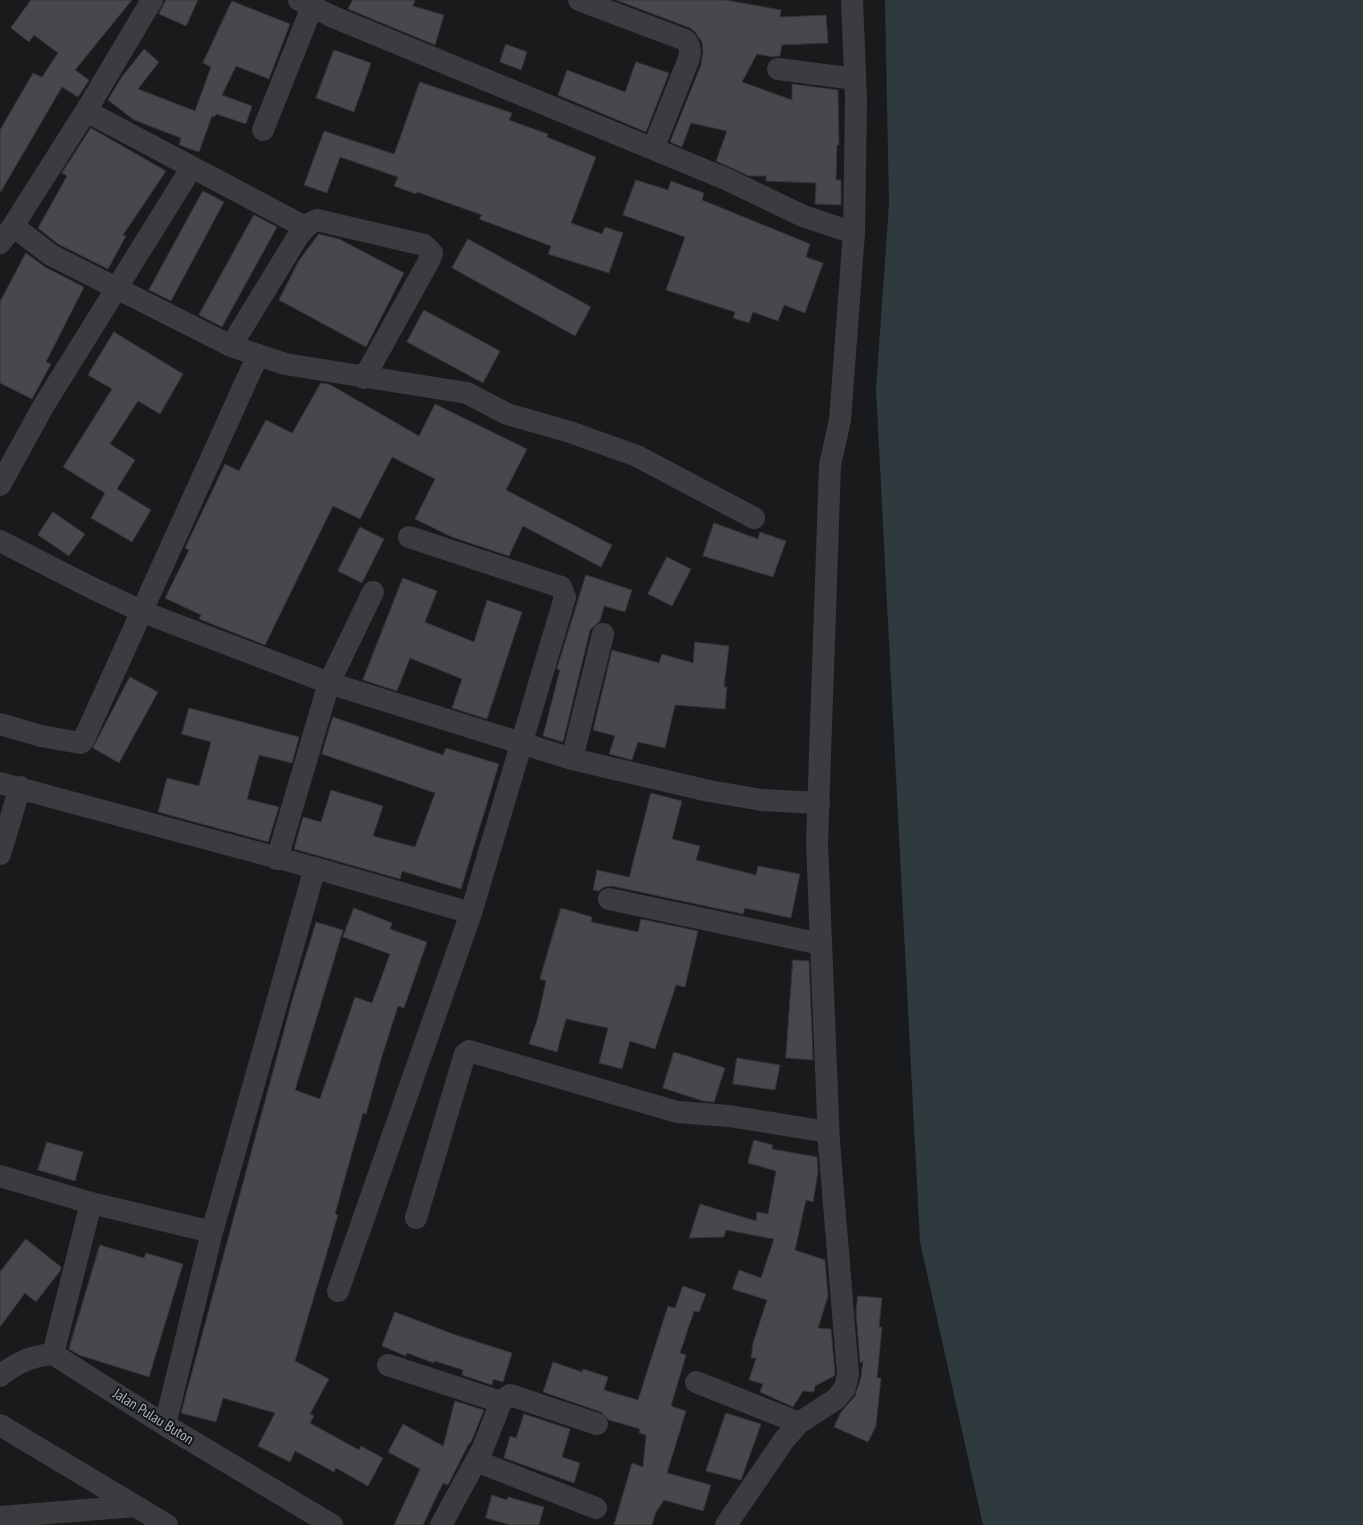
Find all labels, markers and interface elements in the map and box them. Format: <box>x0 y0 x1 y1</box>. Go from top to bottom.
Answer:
street label: Jalan Pulau Buton <box>109 1385 197 1449</box>

